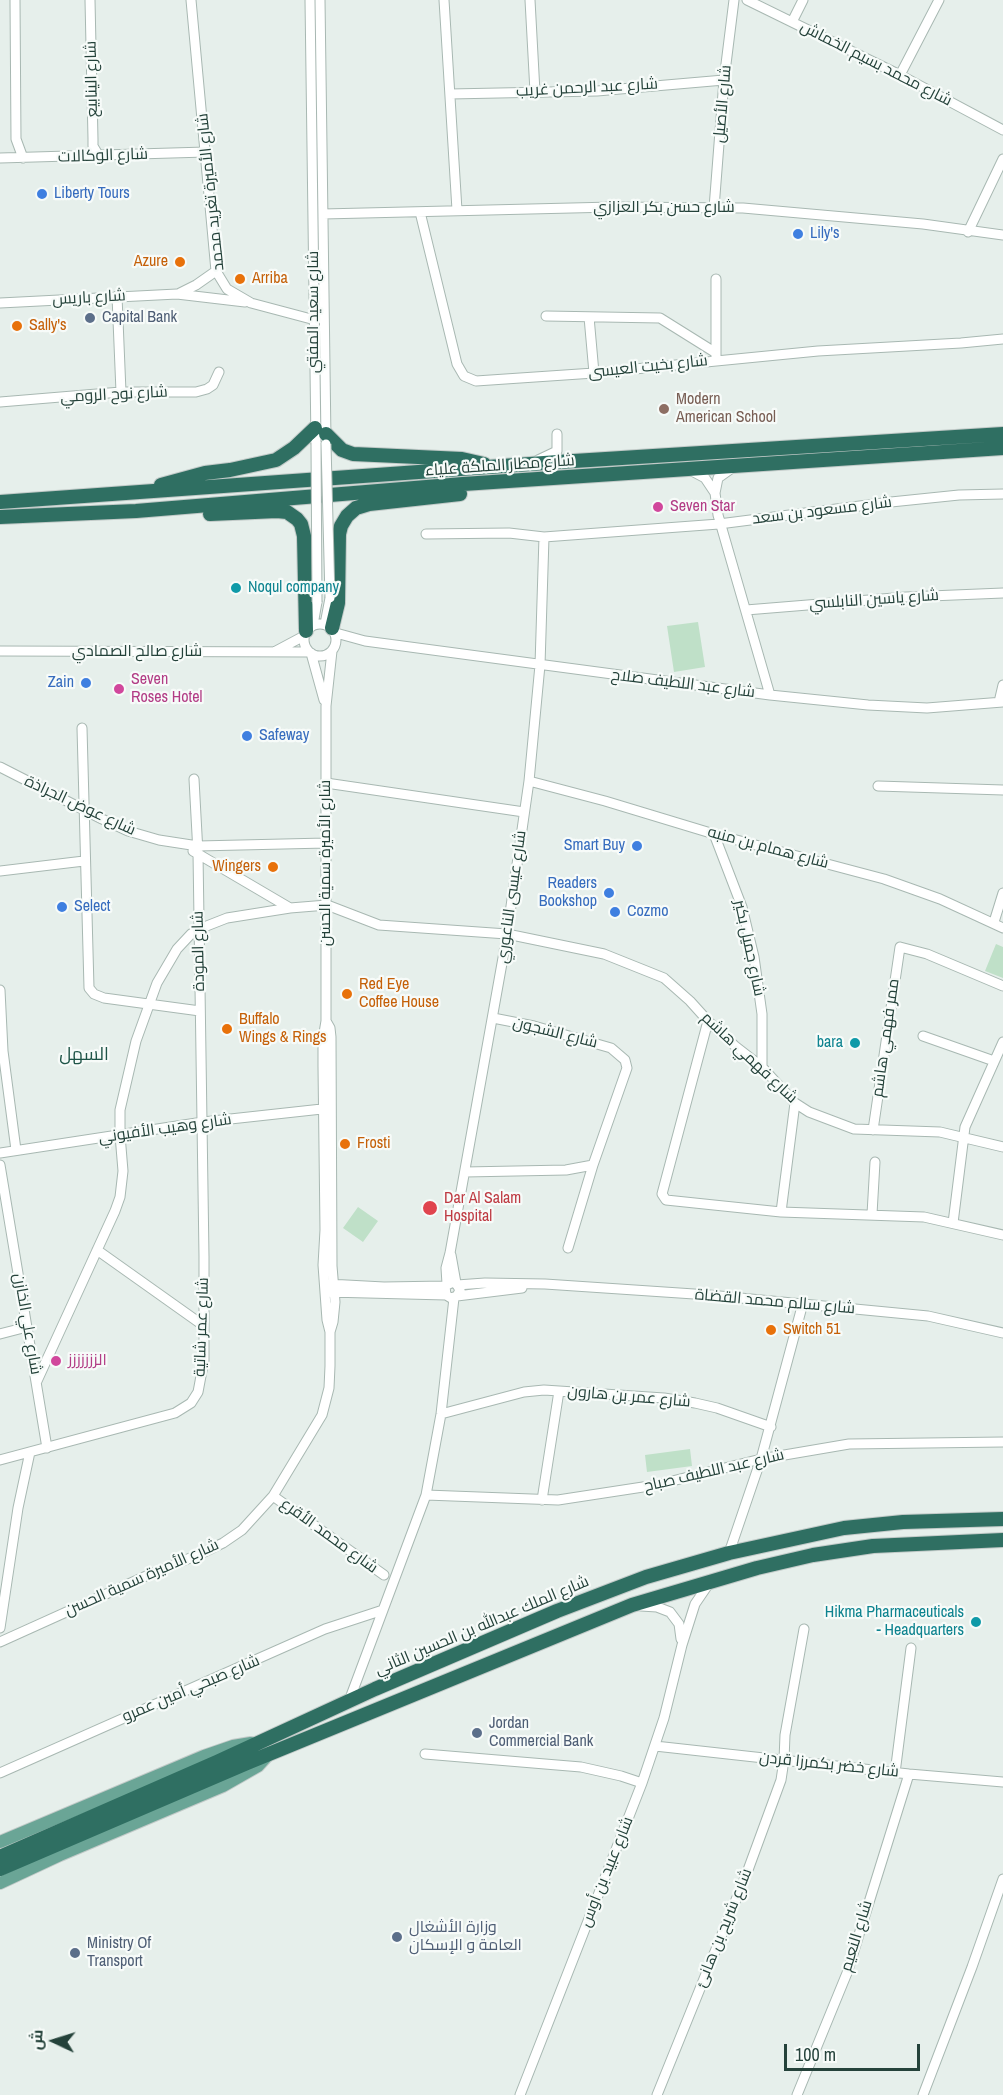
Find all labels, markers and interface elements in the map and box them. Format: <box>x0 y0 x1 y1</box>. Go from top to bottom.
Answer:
street label: شارع محمد بسيم الخماش <box>797 17 955 111</box>
street label: شارع الينابيع <box>82 41 102 117</box>
street label: شارع الأصيل <box>710 64 736 144</box>
street label: شارع عبد الرحمن غريب <box>516 75 658 101</box>
street label: شارع الأميرة تغريد محمد <box>193 112 229 272</box>
street label: شارع الوكالات <box>58 145 148 167</box>
place label: Liberty Tours <box>54 184 130 204</box>
marker: Liberty Tours <box>35 187 49 201</box>
street label: شارع حسن بكر العزازي <box>593 198 735 218</box>
place label: Lily's <box>810 224 839 244</box>
marker: Lily's <box>791 227 805 241</box>
street label: شارع سعيد المفتي <box>304 251 324 373</box>
place label: Azure <box>134 252 168 272</box>
marker: Azure <box>173 255 187 269</box>
place label: Arriba <box>252 269 288 289</box>
marker: Arriba <box>233 272 247 286</box>
street label: شارع باريس <box>52 286 126 310</box>
place label: Capital Bank <box>102 308 177 328</box>
marker: Capital Bank <box>83 311 97 325</box>
place label: Sally's <box>29 316 67 336</box>
marker: Sally's <box>10 319 24 333</box>
street label: شارع بخيت العيسى <box>587 351 709 383</box>
street label: شارع نوح الرومي <box>60 383 168 407</box>
place label: Modern American School <box>676 390 776 428</box>
marker: Modern American School <box>657 402 671 416</box>
street label: شارع مطار الملكة علياء <box>425 451 575 481</box>
street label: شارع مسعود بن سعد <box>751 493 893 529</box>
place label: Seven Star <box>670 497 735 517</box>
marker: Seven Star <box>651 500 665 514</box>
place label: Noqul company <box>248 578 339 598</box>
marker: Noqul company <box>229 581 243 595</box>
street label: شارع ياسين النابلسي <box>808 586 940 614</box>
street label: شارع صالح الصمادي <box>72 642 202 662</box>
street label: شارع عبد اللطيف صلاح <box>610 666 756 702</box>
place label: Seven Roses Hotel <box>131 670 202 708</box>
place label: Zain <box>48 673 74 693</box>
marker: Zain <box>79 676 93 690</box>
marker: Seven Roses Hotel <box>112 682 126 696</box>
place label: Safeway <box>259 726 309 746</box>
marker: Safeway <box>240 729 254 743</box>
street label: شارع عوض الجراذة <box>21 772 139 840</box>
street label: شارع الأميرة سمية الحسن <box>316 780 336 946</box>
street label: شارع همام بن منبه <box>705 823 831 873</box>
street label: شارع عيسى الناعوري <box>493 829 531 965</box>
place label: Smart Buy <box>564 836 625 856</box>
marker: Smart Buy <box>630 839 644 853</box>
place label: Wingers <box>212 857 261 877</box>
marker: Wingers <box>266 860 280 874</box>
place label: Readers Bookshop <box>539 874 597 912</box>
marker: Readers Bookshop <box>602 886 616 900</box>
place label: Select <box>74 897 110 917</box>
street label: شارع جميل بكير <box>729 898 769 998</box>
marker: Select <box>55 900 69 914</box>
place label: Cozmo <box>627 902 669 922</box>
marker: Cozmo <box>608 905 622 919</box>
street label: شارع المودة <box>189 911 209 991</box>
place label: Red Eye Coffee House <box>359 975 439 1013</box>
street label: ممر فهمي هاشم <box>868 977 904 1099</box>
marker: Red Eye Coffee House <box>340 987 354 1001</box>
street label: شارع فهمي هاشم <box>697 1008 801 1108</box>
place label: Buffalo Wings & Rings <box>239 1010 327 1048</box>
street label: شارع الشجون <box>511 1013 599 1053</box>
marker: Buffalo Wings & Rings <box>220 1022 234 1036</box>
place label: bara <box>817 1033 843 1053</box>
marker: bara <box>848 1036 862 1050</box>
district label: السهل <box>59 1044 109 1066</box>
street label: شارع وهيب الأفيوني <box>97 1110 233 1148</box>
place label: Frosti <box>357 1134 391 1154</box>
marker: Frosti <box>338 1137 352 1151</box>
place label: Dar Al Salam Hospital <box>444 1189 521 1227</box>
marker: Dar Al Salam Hospital <box>421 1199 439 1217</box>
street label: شارع علي الخازن <box>9 1272 45 1376</box>
street label: شارع عمر شاتية <box>191 1277 213 1377</box>
street label: شارع سالم محمد القضاة <box>694 1285 856 1319</box>
place label: Switch 51 <box>783 1320 841 1340</box>
marker: Switch 51 <box>764 1323 778 1337</box>
place label: الززززززز <box>68 1351 107 1371</box>
marker: الززززززز <box>49 1354 63 1368</box>
street label: شارع عمر بن هارون <box>567 1382 691 1412</box>
street label: شارع عبد اللطيف صباح <box>642 1445 786 1497</box>
street label: شارع محمد الأقرع <box>277 1494 381 1578</box>
street label: شارع الأميرة سمية الحسن <box>62 1535 222 1621</box>
street label: شارع الملك عبدالله بن الحسين الثاني <box>372 1572 592 1680</box>
place label: Hikma Pharmaceuticals - Headquarters <box>825 1603 964 1641</box>
marker: Hikma Pharmaceuticals - Headquarters <box>969 1615 983 1629</box>
street label: شارع صبحي أمين عمرو <box>119 1651 263 1727</box>
place label: Jordan Commercial Bank <box>489 1714 593 1752</box>
marker: Jordan Commercial Bank <box>470 1726 484 1740</box>
street label: شارع خضر بكمرزا قردن <box>758 1748 900 1782</box>
street label: شارع عبيد بن أوس <box>576 1814 638 1930</box>
street label: شارع شريح بن هانئ <box>691 1866 757 1990</box>
street label: شارع النعيم <box>837 1898 877 1974</box>
place label: وزارة الأشغال العامة و الإسكان <box>409 1918 522 1956</box>
marker: وزارة الأشغال العامة و الإسكان <box>390 1930 404 1944</box>
place label: Ministry Of Transport <box>87 1934 151 1972</box>
marker: Ministry Of Transport <box>68 1946 82 1960</box>
north arrow <box>24 2011 84 2071</box>
text: ش <box>24 2029 48 2051</box>
scale bar <box>787 2032 924 2070</box>
text: 100 m <box>795 2042 836 2067</box>

